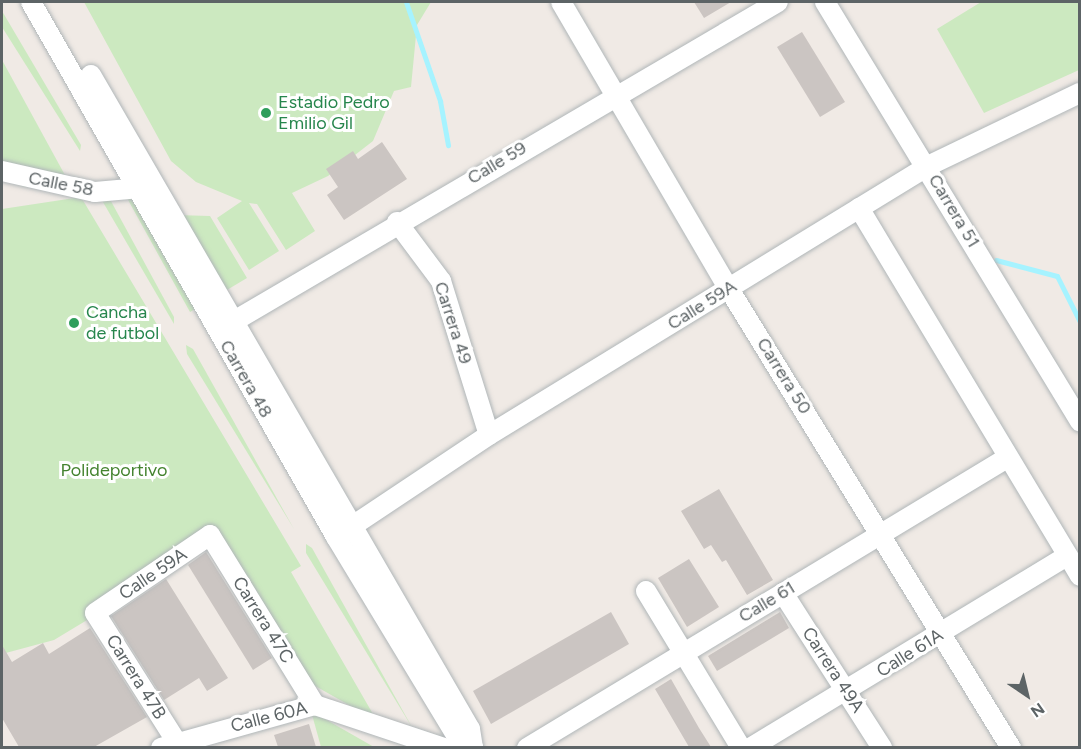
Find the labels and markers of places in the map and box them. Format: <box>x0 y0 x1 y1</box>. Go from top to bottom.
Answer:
place label: Estadio Pedro Emilio Gil <box>278 92 390 134</box>
marker: Estadio Pedro Emilio Gil <box>259 106 273 120</box>
place label: Cancha de futbol <box>86 302 159 344</box>
marker: Cancha de futbol <box>67 316 81 330</box>

